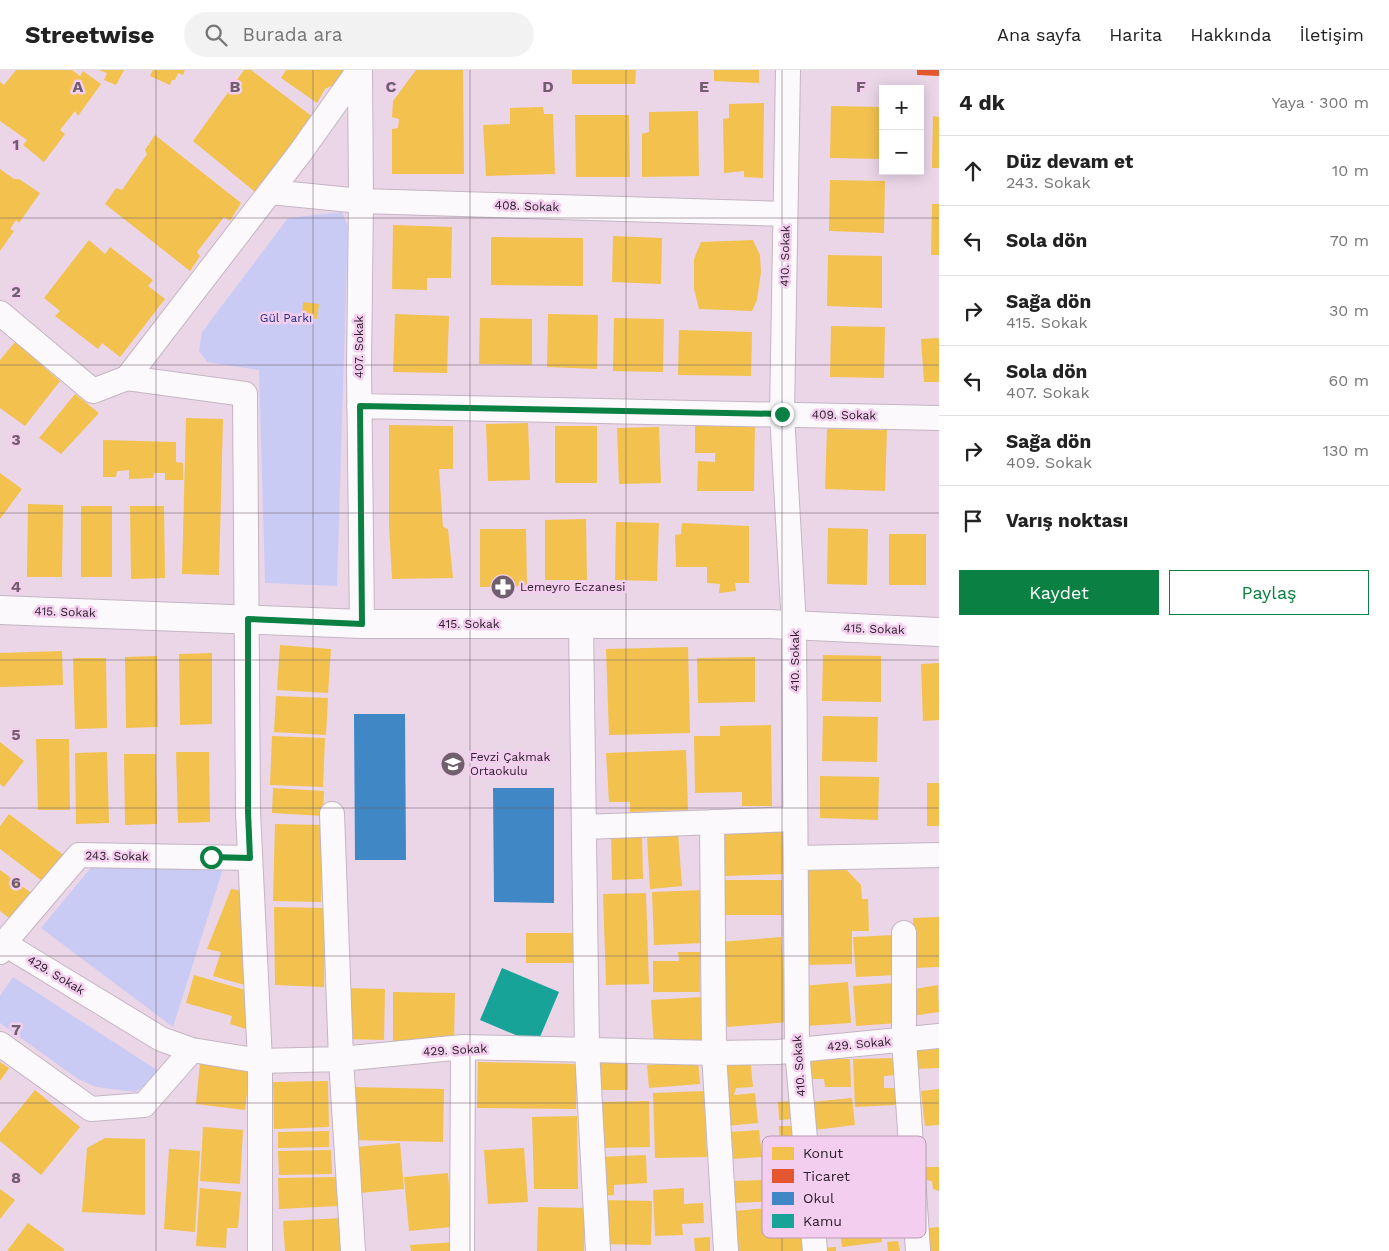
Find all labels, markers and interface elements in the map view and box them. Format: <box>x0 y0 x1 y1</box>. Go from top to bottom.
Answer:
search box <box>184 12 534 57</box>
text: Streetwise <box>25 21 154 49</box>
icon: search <box>202 21 230 49</box>
text: Burada ara <box>242 23 343 46</box>
text: Ana sayfa <box>997 24 1081 45</box>
text: Harita <box>1109 24 1162 45</box>
text: Hakkında <box>1190 24 1271 45</box>
text: İletişim <box>1299 24 1364 45</box>
text: A <box>73 77 84 96</box>
text: B <box>230 77 241 96</box>
text: C <box>386 77 397 96</box>
text: D <box>542 77 554 96</box>
text: E <box>699 77 709 96</box>
text: F <box>856 77 866 96</box>
map controls <box>879 85 924 175</box>
button: + <box>879 85 924 130</box>
text: 4 dk <box>959 90 1005 115</box>
text: Yaya · 300 m <box>1271 93 1369 112</box>
button: − <box>879 130 924 175</box>
text: 1 <box>13 135 19 154</box>
text: Düz devam et <box>1006 150 1133 173</box>
icon: ahead <box>959 157 987 185</box>
text: 10 m <box>1332 161 1369 180</box>
text: 243. Sokak <box>1006 173 1091 192</box>
street label: 408. Sokak <box>494 198 560 214</box>
street label: 410. Sokak <box>777 225 793 287</box>
icon: left <box>959 227 987 255</box>
text: Sola dön <box>1006 229 1087 252</box>
text: 70 m <box>1330 231 1369 250</box>
text: 2 <box>11 282 21 301</box>
text: Sağa dön <box>1006 290 1091 313</box>
icon: right <box>959 297 987 325</box>
text: 30 m <box>1329 301 1369 320</box>
park label: Gül Parkı <box>260 311 312 325</box>
text: 415. Sokak <box>1006 313 1088 332</box>
street label: 407. Sokak <box>352 316 366 378</box>
text: Sola dön <box>1006 360 1087 383</box>
icon: left <box>959 367 987 395</box>
text: 60 m <box>1329 371 1369 390</box>
text: 407. Sokak <box>1006 383 1089 402</box>
route end <box>771 403 794 426</box>
street label: 409. Sokak <box>812 407 877 423</box>
text: 3 <box>11 430 21 449</box>
text: Sağa dön <box>1006 430 1091 453</box>
icon: right <box>959 437 987 465</box>
text: 130 m <box>1323 441 1369 460</box>
text: 409. Sokak <box>1006 453 1092 472</box>
icon: arrive <box>959 507 987 535</box>
text: Varış noktası <box>1006 509 1128 532</box>
button: Kaydet <box>959 570 1159 615</box>
button: Paylaş <box>1169 570 1369 615</box>
pharmacy icon: Lemeyro Eczanesi <box>490 574 516 600</box>
text: 4 <box>11 577 21 596</box>
place label: Lemeyro Eczanesi <box>520 580 625 594</box>
street label: 415. Sokak <box>34 604 96 620</box>
street label: 415. Sokak <box>438 617 500 631</box>
street label: 415. Sokak <box>843 621 905 637</box>
street label: 410. Sokak <box>788 630 802 692</box>
text: 5 <box>11 725 21 744</box>
place label: Fevzi Çakmak Ortaokulu <box>470 750 550 778</box>
school or university icon: Fevzi Çakmak Ortaokulu <box>440 751 466 777</box>
route start <box>200 846 223 869</box>
street label: 243. Sokak <box>85 848 149 864</box>
text: 6 <box>11 873 21 892</box>
street label: 429. Sokak <box>25 953 87 998</box>
text: 7 <box>11 1020 21 1039</box>
street label: 429. Sokak <box>826 1034 892 1054</box>
street label: 410. Sokak <box>790 1035 808 1097</box>
street label: 429. Sokak <box>423 1041 488 1059</box>
legend <box>762 1136 926 1238</box>
text: Konut <box>803 1145 843 1161</box>
text: 8 <box>11 1168 21 1187</box>
text: Ticaret <box>803 1168 850 1184</box>
text: Okul <box>803 1190 835 1206</box>
text: Kamu <box>803 1213 842 1229</box>

